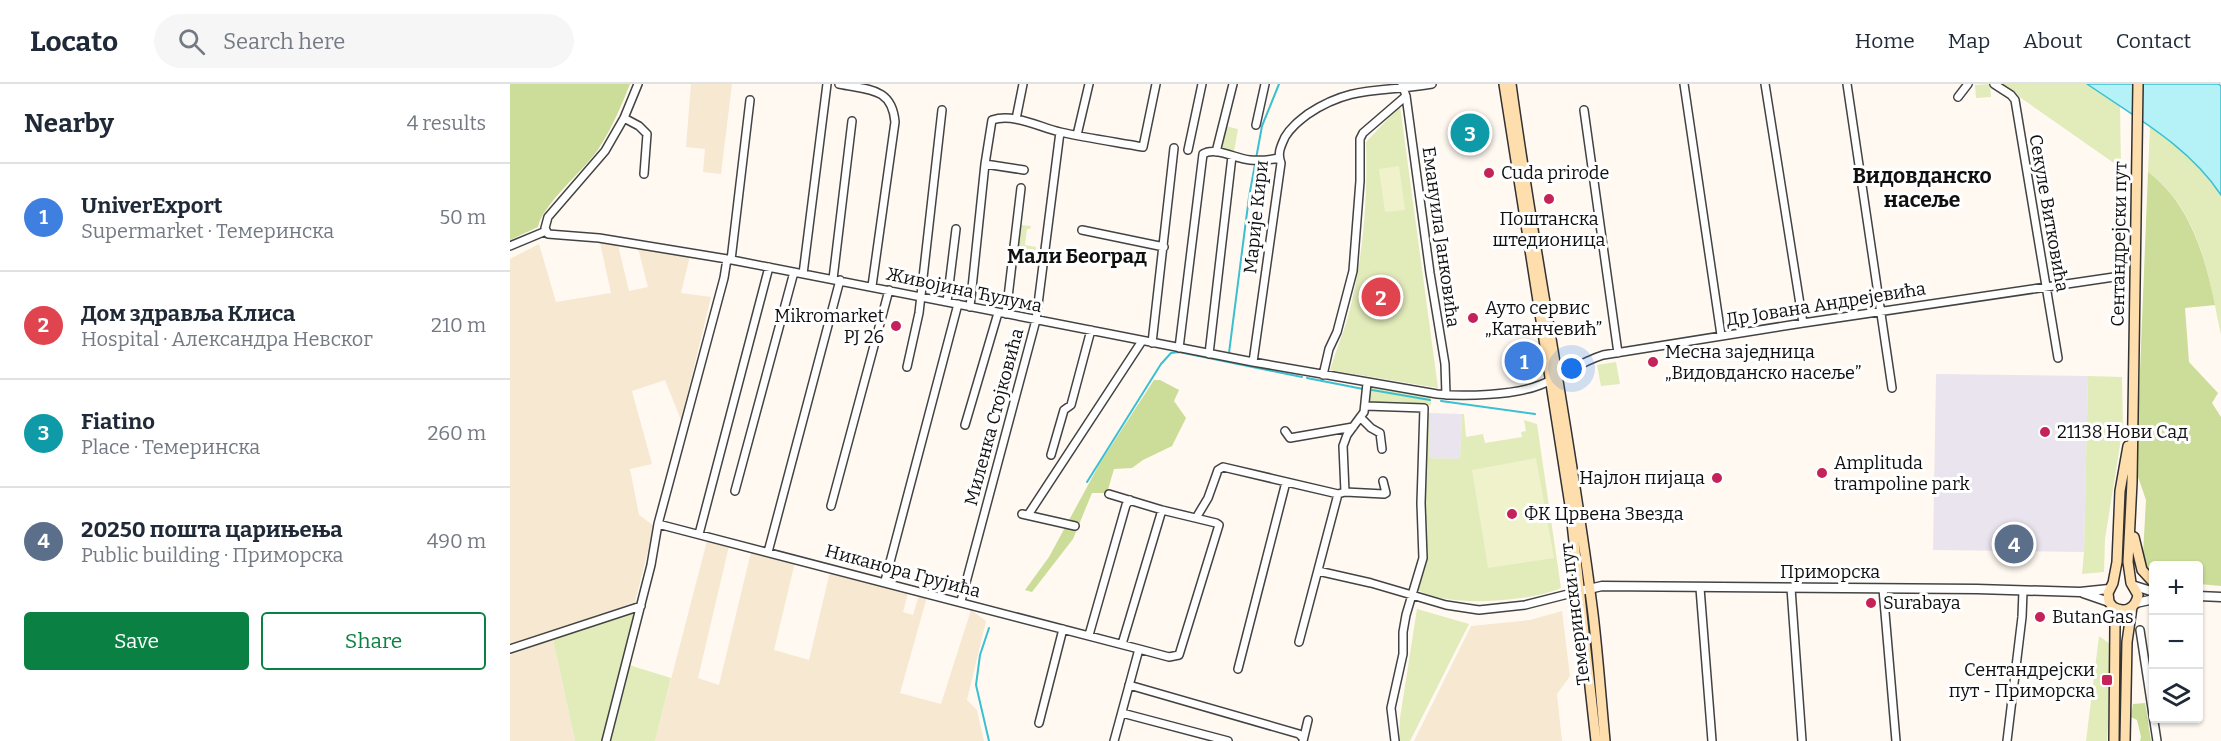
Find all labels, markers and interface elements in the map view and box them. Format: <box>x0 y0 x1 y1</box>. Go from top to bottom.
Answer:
search box <box>154 14 574 68</box>
text: Locato <box>30 25 118 58</box>
icon: search <box>175 25 208 58</box>
text: Search here <box>223 28 345 55</box>
text: Home <box>1855 28 1915 54</box>
text: Map <box>1948 28 1990 54</box>
text: About <box>2023 28 2083 54</box>
text: Contact <box>2116 28 2191 54</box>
text: Nearby <box>24 108 114 139</box>
pin: 3 <box>1450 110 1490 156</box>
text: 4 results <box>407 111 486 135</box>
street label: Секуле Витковића <box>2024 133 2074 294</box>
street label: Емануила Јанковића <box>1417 145 1465 329</box>
street label: Марије Кири <box>1239 159 1273 275</box>
street label: Сентандрејски пут <box>2107 161 2131 327</box>
place label: Cuda prirode <box>1501 162 1609 184</box>
district label: Видовданско насеље <box>1852 163 1992 213</box>
marker: Cuda prirode <box>1482 166 1496 180</box>
text: UniverExport <box>81 192 222 219</box>
marker: Поштанска штедионица <box>1542 192 1556 206</box>
text: 1 <box>39 205 48 229</box>
text: 50 m <box>439 205 486 229</box>
place label: Поштанска штедионица <box>1493 208 1606 251</box>
text: Supermarket · Темеринска <box>81 219 334 243</box>
district label: Мали Београд <box>1007 244 1147 268</box>
street label: Живојина Ћулума <box>884 263 1044 317</box>
pin: 2 <box>1362 274 1400 320</box>
street label: Др Јована Андрејевића <box>1725 277 1928 331</box>
place label: Ауто сервис „Катанчевић” <box>1485 297 1602 340</box>
text: Дом здравља Клиса <box>81 300 295 327</box>
place label: Mikromarket PJ 26 <box>774 305 884 348</box>
marker: Ауто сервис „Катанчевић” <box>1466 311 1480 325</box>
text: 2 <box>38 313 49 337</box>
text: 210 m <box>431 313 486 337</box>
marker: Mikromarket PJ 26 <box>889 319 903 333</box>
street label: Миленка Стојковића <box>960 326 1028 508</box>
text: Hospital · Александра Невског <box>81 327 373 351</box>
pin: 1 <box>1504 338 1544 384</box>
place label: Месна заједница „Видовданско насеље” <box>1665 341 1861 384</box>
your location <box>1557 354 1586 383</box>
marker: Месна заједница „Видовданско насеље” <box>1646 355 1660 369</box>
text: Fiatino <box>81 408 155 435</box>
text: 3 <box>38 421 49 445</box>
text: 260 m <box>427 421 486 445</box>
place label: 21138 Нови Сад <box>2057 421 2188 443</box>
marker: 21138 Нови Сад <box>2038 425 2052 439</box>
text: Place · Темеринска <box>81 435 260 459</box>
place label: Amplituda trampoline park <box>1834 452 1971 495</box>
marker: Amplituda trampoline park <box>1815 466 1829 480</box>
place label: Најлон пијаца <box>1579 467 1705 489</box>
marker: Најлон пијаца <box>1710 471 1724 485</box>
place label: ФК Црвена Звезда <box>1524 503 1684 525</box>
marker: ФК Црвена Звезда <box>1505 507 1519 521</box>
text: 20250 пошта царињења <box>81 516 343 543</box>
pin: 4 <box>1994 522 2034 566</box>
text: 4 <box>37 529 50 553</box>
text: 490 m <box>427 529 486 553</box>
street label: Никанора Грујића <box>823 540 983 602</box>
street label: Темерински пут <box>1555 542 1595 686</box>
text: Public building · Приморска <box>81 543 344 567</box>
street label: Приморска <box>1780 561 1880 583</box>
map controls <box>2149 561 2203 723</box>
button: + <box>2149 561 2203 615</box>
place label: Surabaya <box>1883 592 1961 614</box>
marker: Surabaya <box>1864 596 1878 610</box>
place label: ButanGas <box>2052 606 2134 628</box>
marker: ButanGas <box>2033 610 2047 624</box>
button: Save <box>24 612 249 670</box>
button: Share <box>261 612 486 670</box>
button: − <box>2149 615 2203 669</box>
place label: Сентандрејски пут - Приморска <box>1949 659 2095 702</box>
button: layers <box>2149 669 2203 723</box>
marker: Сентандрејски пут - Приморска <box>2100 673 2114 687</box>

